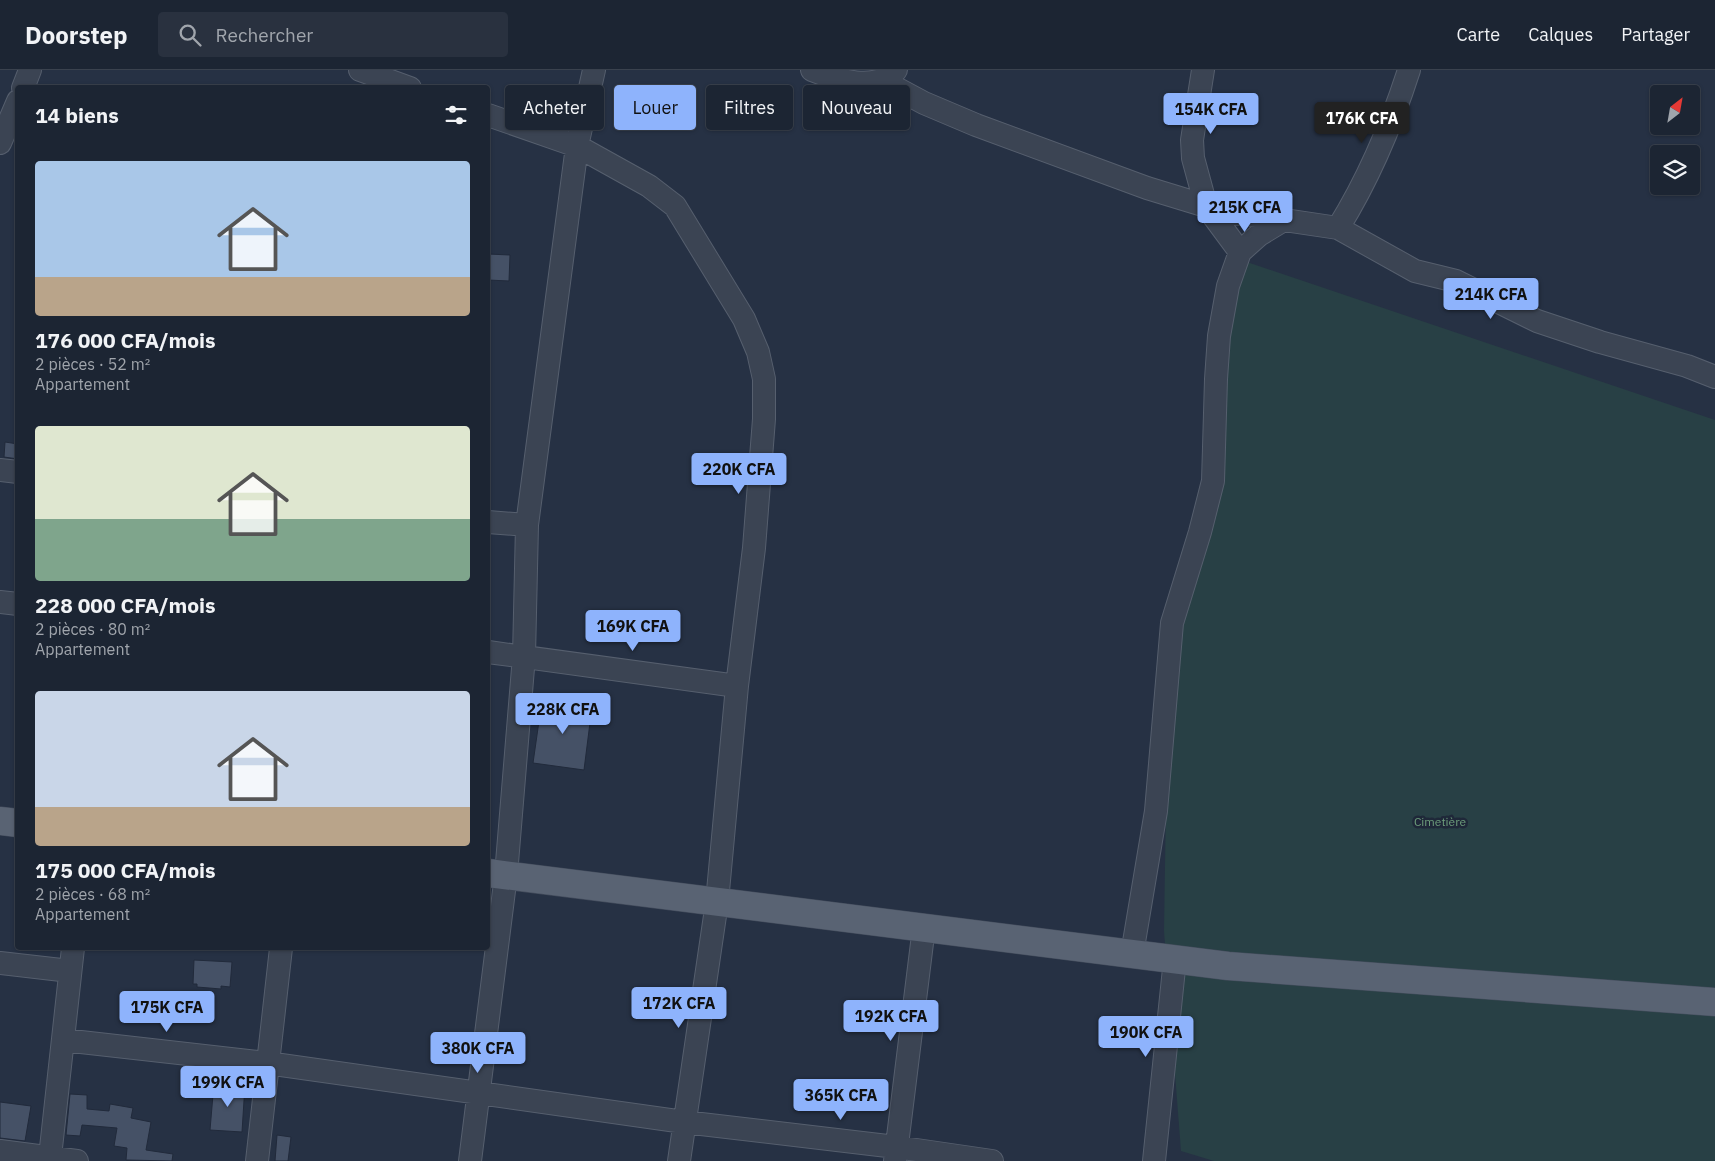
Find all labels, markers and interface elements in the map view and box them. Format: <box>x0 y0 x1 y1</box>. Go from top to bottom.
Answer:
search box <box>158 12 508 57</box>
text: Doorstep <box>25 19 128 51</box>
icon: search <box>176 21 204 49</box>
text: Rechercher <box>216 23 313 47</box>
text: Carte <box>1457 23 1500 46</box>
text: Calques <box>1528 23 1593 46</box>
text: Partager <box>1621 23 1690 46</box>
chip: Acheter <box>505 85 604 130</box>
chip: Louer <box>614 85 696 130</box>
chip: Filtres <box>706 85 793 130</box>
chip: Nouveau <box>803 85 910 130</box>
north arrow <box>1650 85 1700 135</box>
map controls <box>1650 85 1700 195</box>
pin: 154K CFA <box>1159 92 1263 135</box>
text: 154K CFA <box>1174 99 1248 119</box>
text: 14 biens <box>35 101 119 129</box>
icon: filters <box>442 101 470 129</box>
pin: 176K CFA <box>1310 102 1414 144</box>
text: 176K CFA <box>1325 108 1399 128</box>
button: layers <box>1650 145 1700 195</box>
pin: 215K CFA <box>1193 190 1297 233</box>
icon: home <box>208 194 298 284</box>
text: 215K CFA <box>1208 197 1282 217</box>
pin: 214K CFA <box>1439 278 1543 320</box>
text: 214K CFA <box>1454 284 1528 304</box>
text: 176 000 CFA/mois <box>35 326 216 354</box>
text: 2 pièces · 52 m² <box>35 354 150 374</box>
text: Appartement <box>35 374 130 394</box>
pin: 220K CFA <box>687 452 791 495</box>
icon: home <box>208 459 298 549</box>
text: 220K CFA <box>702 459 776 479</box>
text: 228 000 CFA/mois <box>35 591 216 619</box>
pin: 169K CFA <box>581 610 685 652</box>
text: 169K CFA <box>596 616 670 636</box>
text: 2 pièces · 80 m² <box>35 619 150 639</box>
text: Appartement <box>35 639 130 659</box>
pin: 228K CFA <box>511 692 615 735</box>
text: 228K CFA <box>526 699 600 719</box>
icon: home <box>208 724 298 814</box>
park label: Cimetière <box>1414 814 1467 829</box>
text: 175 000 CFA/mois <box>35 856 216 884</box>
text: 2 pièces · 68 m² <box>35 884 150 904</box>
text: Appartement <box>35 904 130 924</box>
pin: 172K CFA <box>627 986 731 1029</box>
pin: 175K CFA <box>115 990 219 1033</box>
text: 172K CFA <box>642 993 716 1013</box>
text: 175K CFA <box>130 997 204 1017</box>
pin: 192K CFA <box>839 1000 943 1042</box>
text: 192K CFA <box>854 1006 928 1026</box>
pin: 190K CFA <box>1094 1016 1198 1058</box>
text: 190K CFA <box>1109 1022 1183 1042</box>
pin: 380K CFA <box>426 1032 530 1074</box>
text: 380K CFA <box>441 1038 515 1058</box>
pin: 199K CFA <box>176 1066 280 1108</box>
text: 199K CFA <box>191 1072 265 1092</box>
pin: 365K CFA <box>789 1078 893 1121</box>
text: 365K CFA <box>804 1085 878 1105</box>

